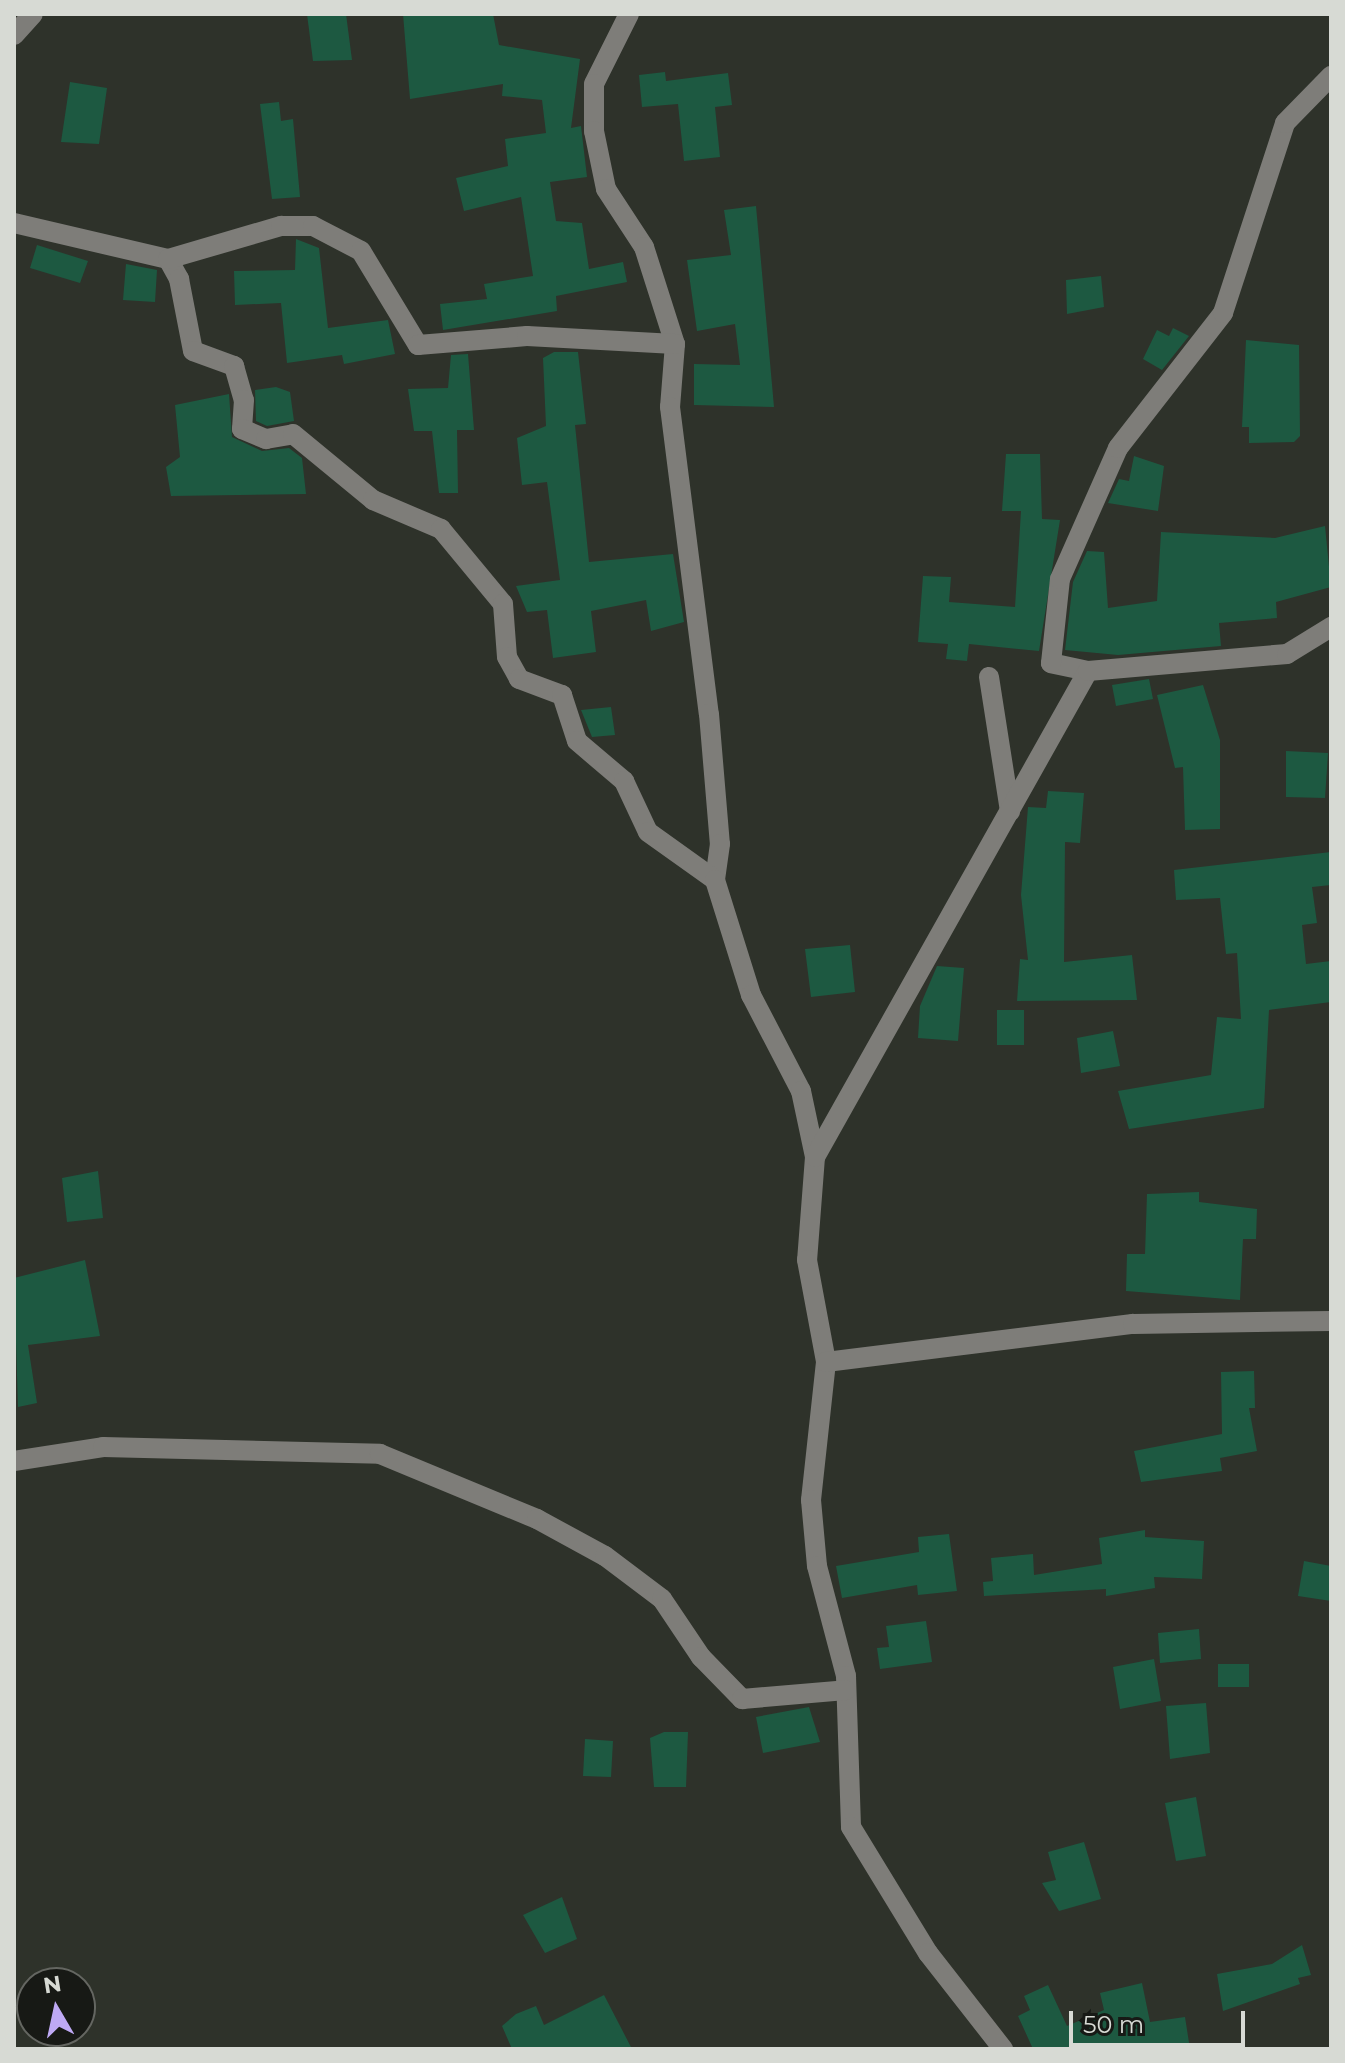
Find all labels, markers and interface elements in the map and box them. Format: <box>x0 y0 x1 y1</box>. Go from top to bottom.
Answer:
north arrow <box>16 1967 96 2047</box>
text: N <box>42 1970 63 2000</box>
scale bar <box>1073 1995 1249 2045</box>
text: 50 m <box>1083 2010 1144 2039</box>

